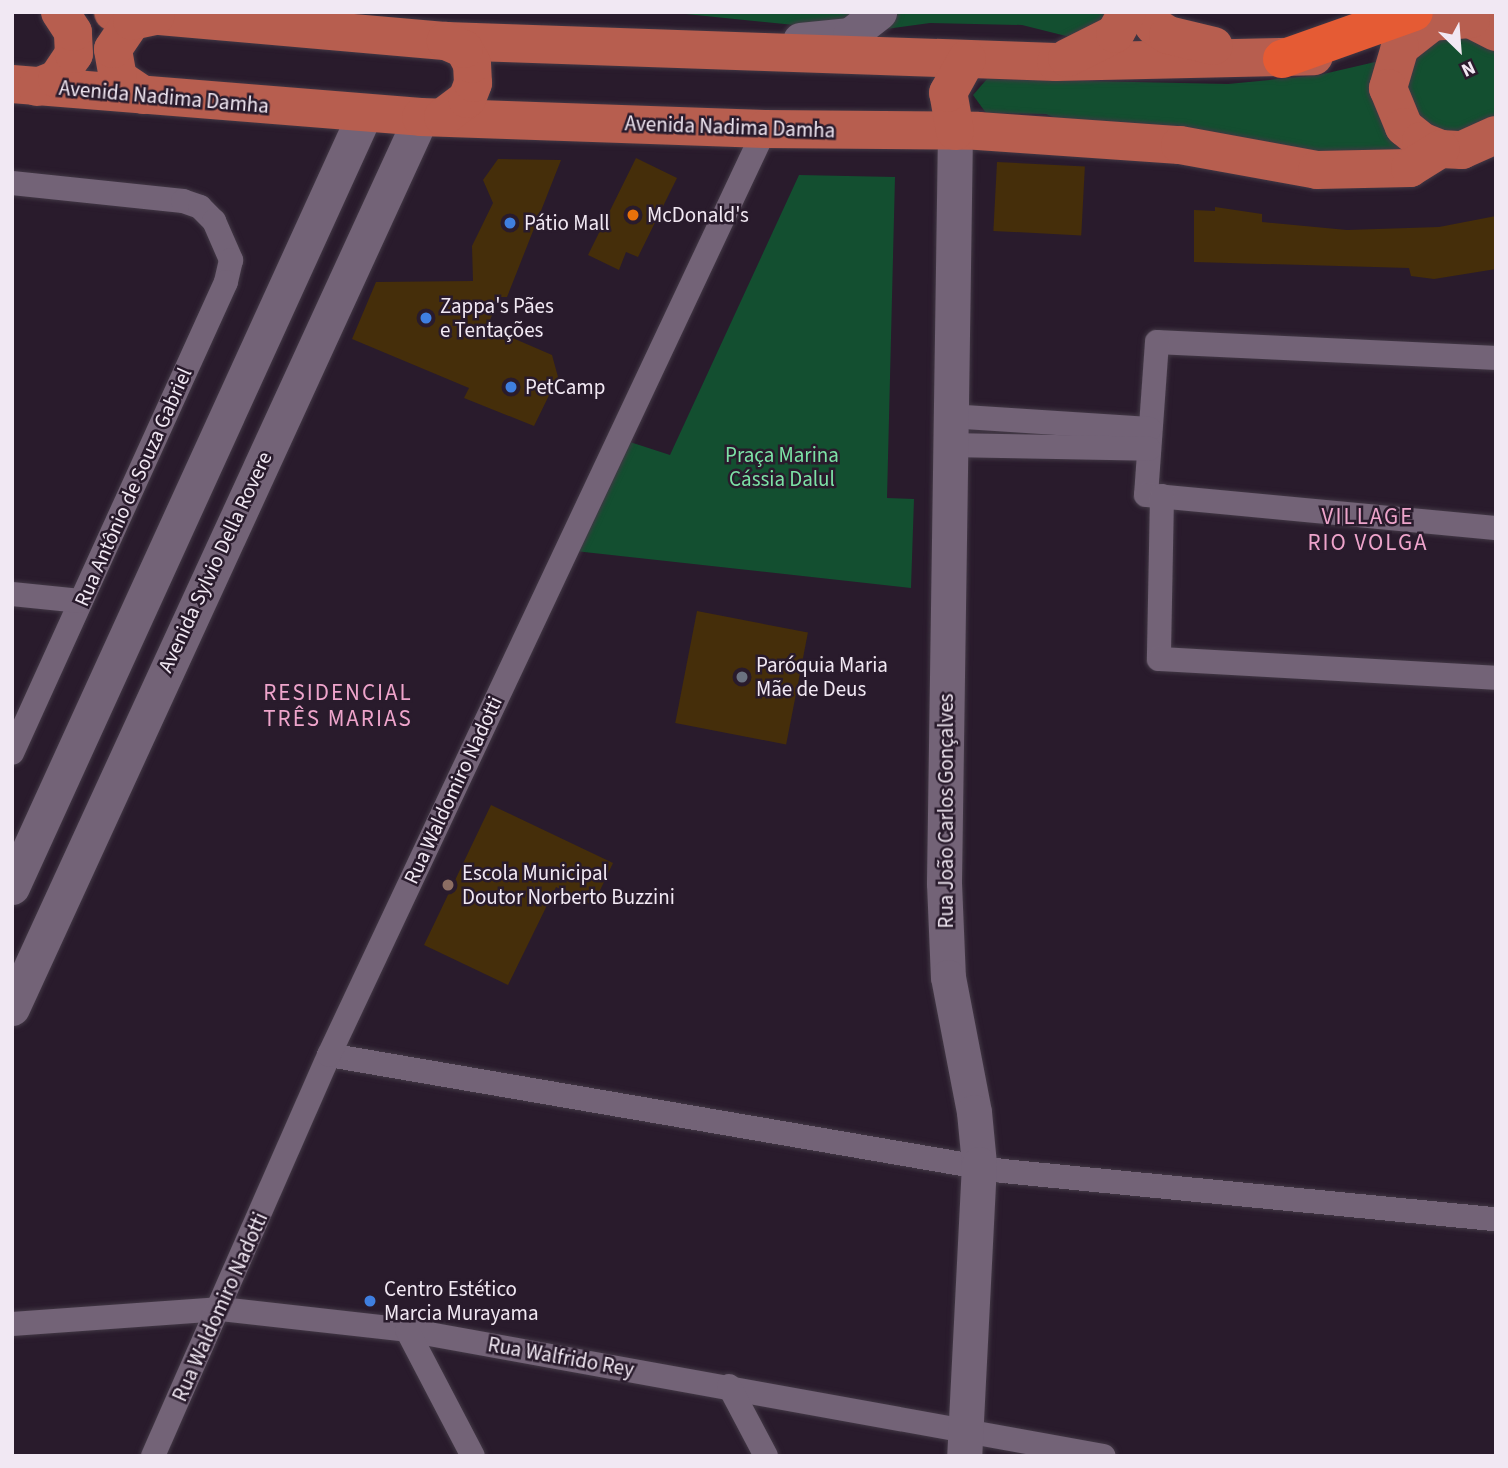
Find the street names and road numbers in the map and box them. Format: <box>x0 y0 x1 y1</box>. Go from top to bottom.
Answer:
street label: Avenida Nadima Damha <box>58 75 270 119</box>
street label: Avenida Nadima Damha <box>624 111 836 143</box>
street label: Rua Antônio de Souza Gabriel <box>69 364 197 610</box>
street label: Avenida Sylvio Della Rovere <box>153 447 277 677</box>
street label: Rua Waldomiro Nadotti <box>398 692 508 888</box>
street label: Rua João Carlos Gonçalves <box>933 693 959 929</box>
street label: Rua Waldomiro Nadotti <box>167 1209 273 1405</box>
street label: Rua Walfrido Rey <box>486 1332 636 1382</box>

